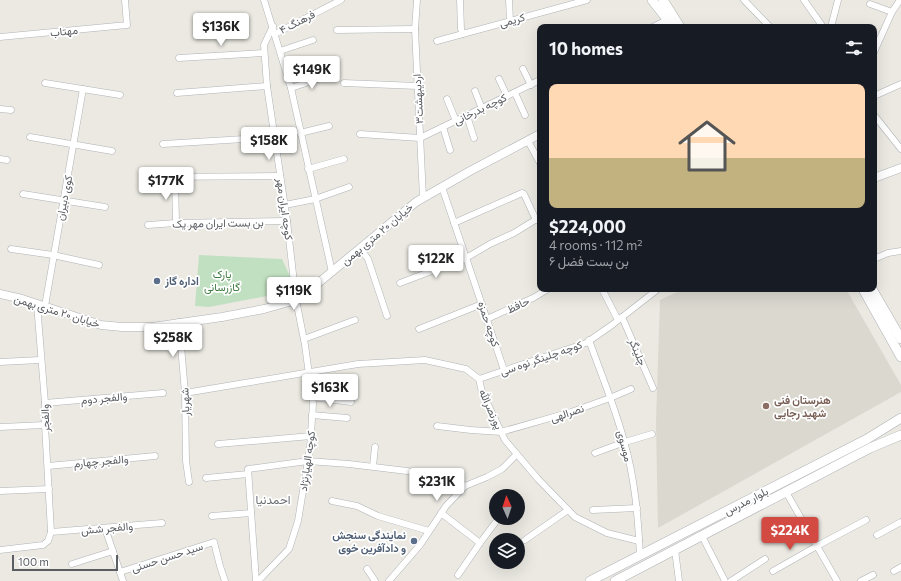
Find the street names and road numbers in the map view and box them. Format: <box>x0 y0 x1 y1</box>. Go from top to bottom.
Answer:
street label: فرهنگ ۴ <box>277 7 317 37</box>
street label: کریمی <box>498 10 527 30</box>
street label: مهتاب <box>49 23 79 39</box>
street label: اردیبهشت۳ <box>410 74 426 124</box>
street label: کوچه بدرخانی <box>451 90 509 129</box>
street label: کوی دبیران <box>53 174 75 222</box>
street label: کوچه ایران مهر <box>273 176 296 241</box>
street label: خیابان ۲۰ متری بهمن <box>338 200 416 268</box>
street label: بن بست ایران مهر یک <box>172 215 264 231</box>
street label: خیابان ۲۰ متری بهمن <box>12 291 102 331</box>
street label: حافظ <box>504 294 531 315</box>
street label: کوچه حمزه <box>474 299 503 349</box>
street label: چلینگر <box>625 335 650 368</box>
street label: کوچه چلینگر نوه سی <box>498 337 585 380</box>
street label: شهریار <box>177 387 193 417</box>
street label: پورنصرالله <box>475 387 506 432</box>
street label: والفجر دوم <box>80 389 128 408</box>
street label: نصرالهی <box>548 401 586 425</box>
street label: والفجر <box>38 404 53 433</box>
street label: موسوی <box>614 429 636 463</box>
street label: کوچه الهیارنژاد <box>296 430 319 492</box>
street label: والفجر چهارم <box>73 452 129 471</box>
street label: بلوار مدرس <box>722 484 770 518</box>
street label: والفجر شش <box>80 519 134 537</box>
street label: سید حسن حسنی <box>129 539 205 575</box>

